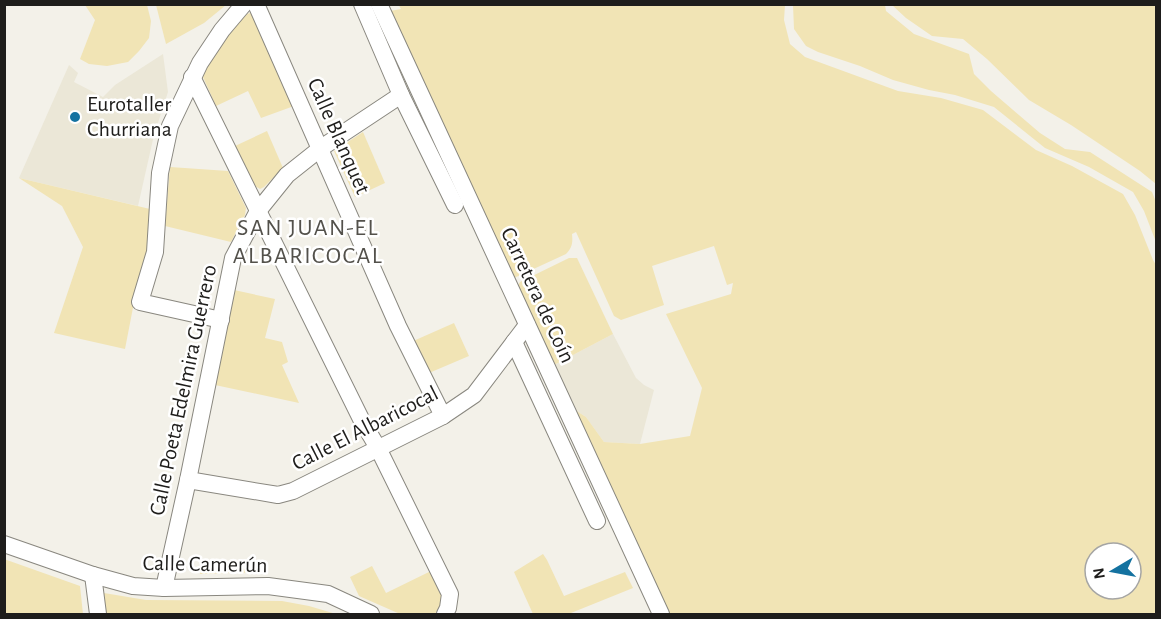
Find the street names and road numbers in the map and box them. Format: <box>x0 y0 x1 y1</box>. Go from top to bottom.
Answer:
street label: Calle Blanquet <box>304 75 374 197</box>
street label: Carretera de Coín <box>497 224 579 366</box>
street label: Calle Poeta Edelmira Guerrero <box>146 263 220 517</box>
street label: Calle El Albaricocal <box>288 382 442 474</box>
street label: Calle Camerún <box>142 552 268 576</box>

